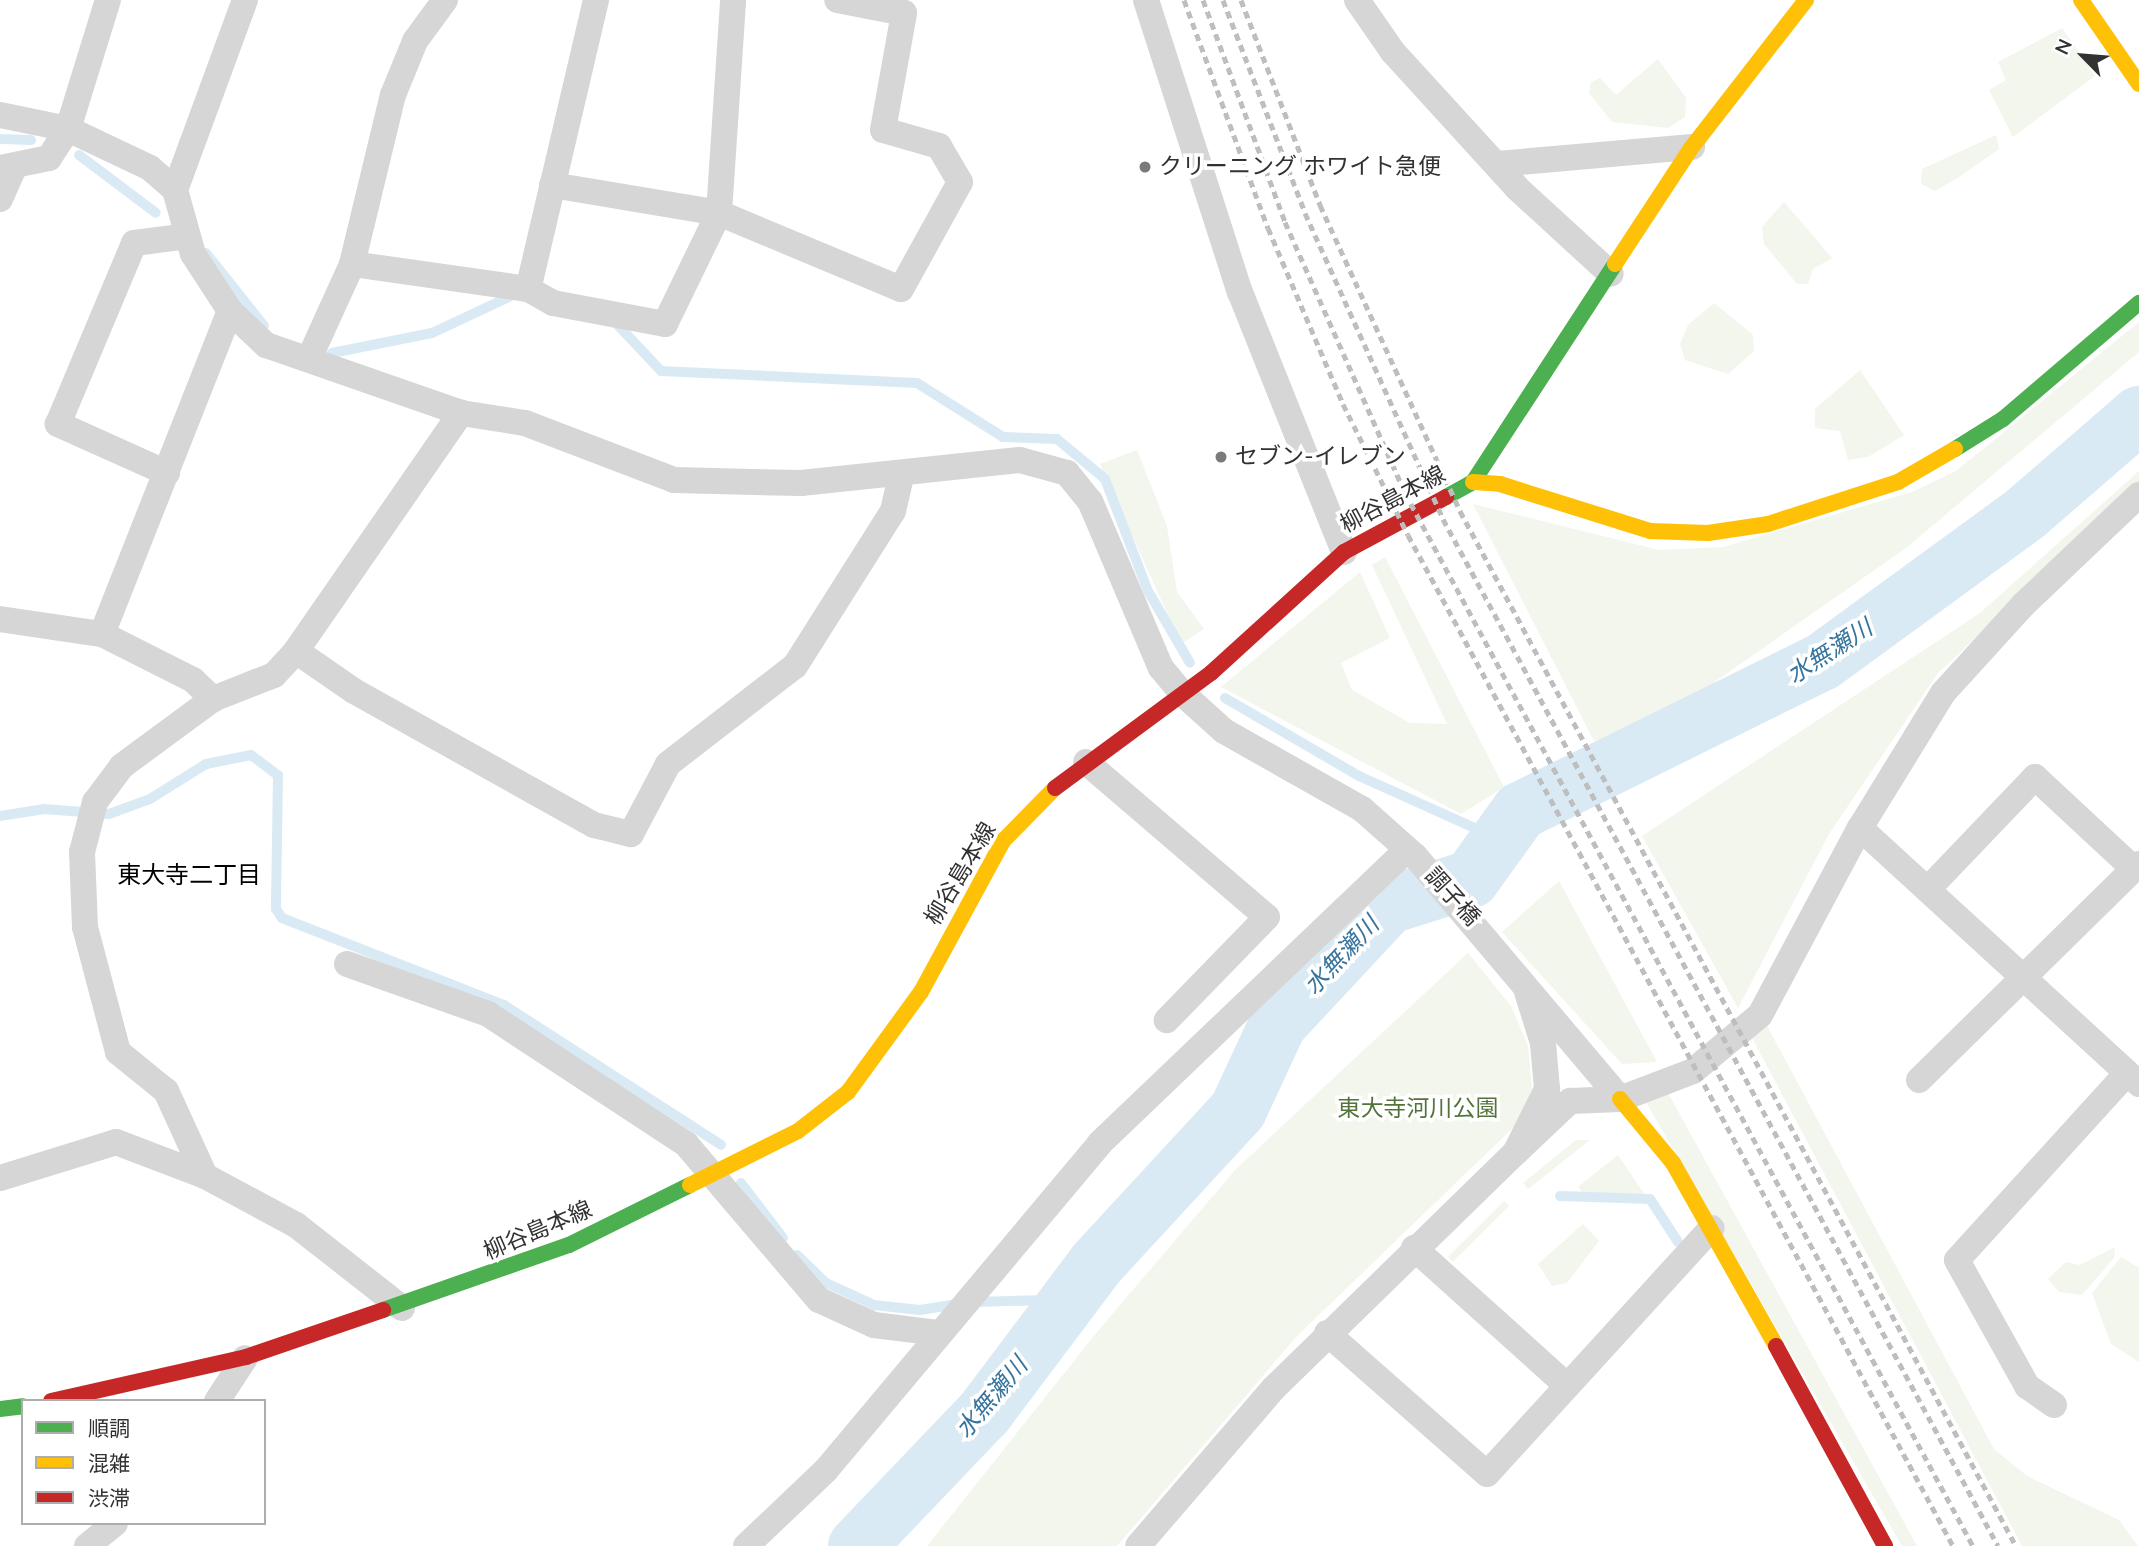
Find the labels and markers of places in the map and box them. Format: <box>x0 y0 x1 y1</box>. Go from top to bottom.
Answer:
place label: クリーニング ホワイト急便 <box>1159 153 1441 181</box>
marker: クリーニング ホワイト急便 <box>1137 159 1153 175</box>
place label: セブン-イレブン <box>1235 443 1406 471</box>
marker: セブン-イレブン <box>1213 449 1229 465</box>

